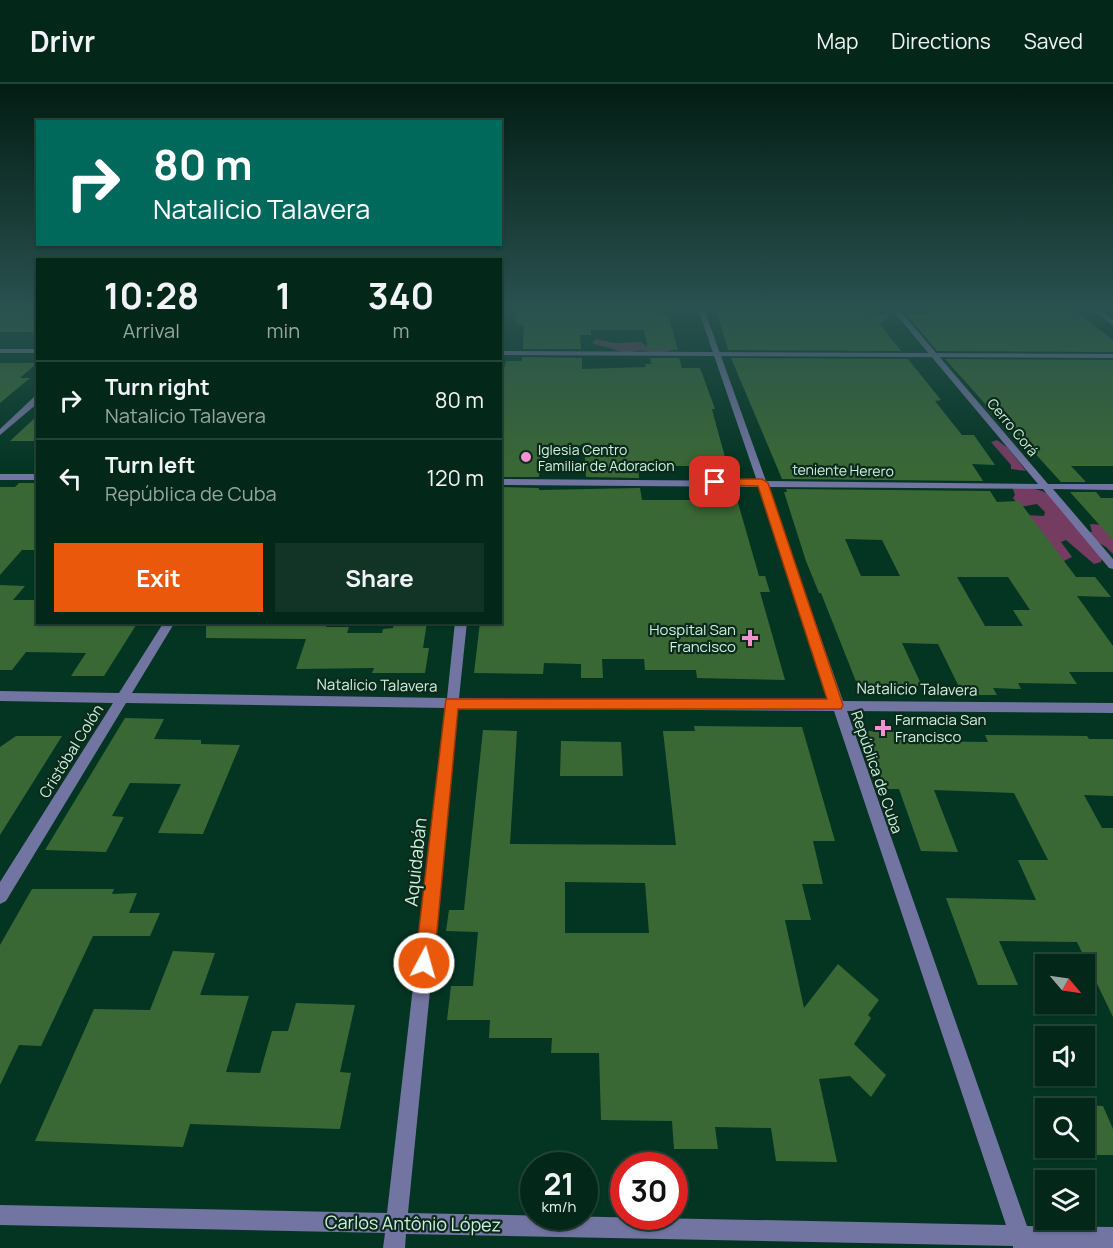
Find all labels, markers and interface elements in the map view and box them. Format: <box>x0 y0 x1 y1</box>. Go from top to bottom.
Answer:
text: Drivr <box>30 22 95 60</box>
text: Map <box>817 27 858 55</box>
text: Directions <box>891 27 991 55</box>
text: Saved <box>1024 27 1083 55</box>
text: 80 m <box>153 135 253 193</box>
icon: right <box>54 144 132 222</box>
text: Natalicio Talavera <box>153 190 370 227</box>
text: 10:28 <box>104 271 199 320</box>
text: 1 <box>275 271 291 320</box>
text: 340 <box>368 271 434 320</box>
text: Arrival <box>123 317 180 344</box>
text: min <box>267 317 300 344</box>
text: m <box>393 317 410 344</box>
text: Turn right <box>105 372 210 402</box>
icon: right <box>54 384 87 417</box>
text: 80 m <box>435 385 484 415</box>
street label: Cerro Corá <box>983 394 1043 460</box>
text: Natalicio Talavera <box>105 402 266 429</box>
place label: Iglesia Centro Familiar de Adoracion <box>538 440 675 475</box>
text: Turn left <box>105 450 195 480</box>
marker: Iglesia Centro Familiar de Adoracion <box>519 450 533 464</box>
pin <box>689 456 740 507</box>
street label: teniente Herero <box>792 460 894 480</box>
icon: left <box>54 462 87 495</box>
text: 120 m <box>426 463 484 493</box>
icon: arrive <box>698 465 731 498</box>
text: República de Cuba <box>105 480 277 507</box>
button: Exit <box>54 543 263 612</box>
button: Share <box>275 543 484 612</box>
place label: Hospital San Francisco <box>649 619 736 657</box>
marker: Hospital San Francisco <box>741 629 759 647</box>
street label: Natalicio Talavera <box>316 673 438 697</box>
street label: Natalicio Talavera <box>856 677 978 701</box>
street label: Cristóbal Colón <box>34 700 108 802</box>
street label: República de Cuba <box>846 708 908 836</box>
place label: Farmacia San Francisco <box>895 709 987 747</box>
marker: Farmacia San Francisco <box>876 721 890 735</box>
street label: Aquidabán <box>398 816 432 908</box>
position arrow <box>392 931 456 995</box>
north arrow <box>1035 954 1095 1014</box>
map controls <box>1035 954 1095 1230</box>
button: sound <box>1035 1026 1095 1086</box>
button: search <box>1035 1098 1095 1158</box>
speed limit sign: 30 <box>610 1152 688 1230</box>
text: 21 <box>543 1163 575 1204</box>
button: layers <box>1035 1170 1095 1230</box>
text: km/h <box>542 1196 576 1217</box>
street label: Carlos Antônio López <box>325 1209 501 1237</box>

